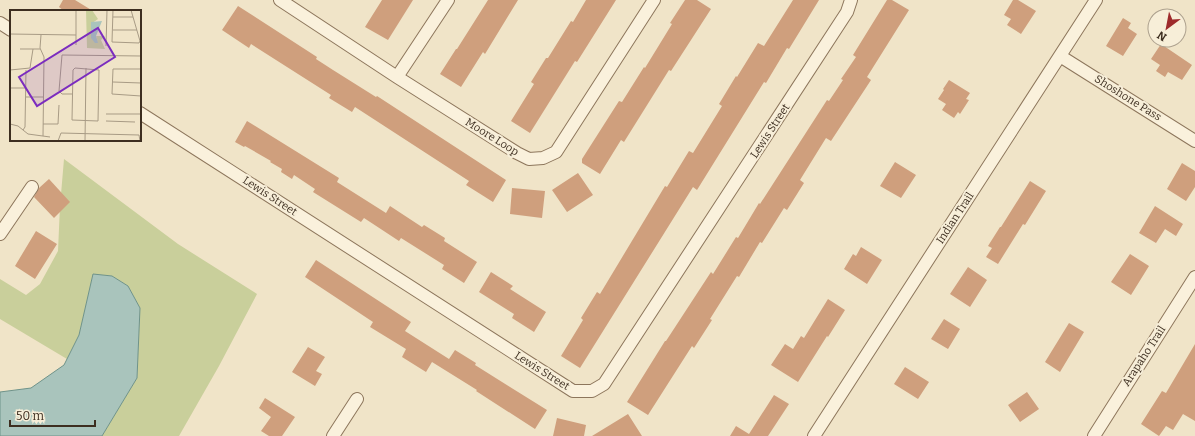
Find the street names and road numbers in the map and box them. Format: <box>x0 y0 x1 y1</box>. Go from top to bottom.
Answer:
street label: Shoshone Pass <box>1092 72 1164 124</box>
street label: Lewis Street <box>748 101 792 161</box>
street label: Moore Loop <box>463 116 521 159</box>
street label: Lewis Street <box>240 174 300 218</box>
street label: Indian Trail <box>934 190 976 246</box>
street label: Arapaho Trail <box>1120 323 1168 389</box>
street label: Lewis Street <box>512 349 572 393</box>

